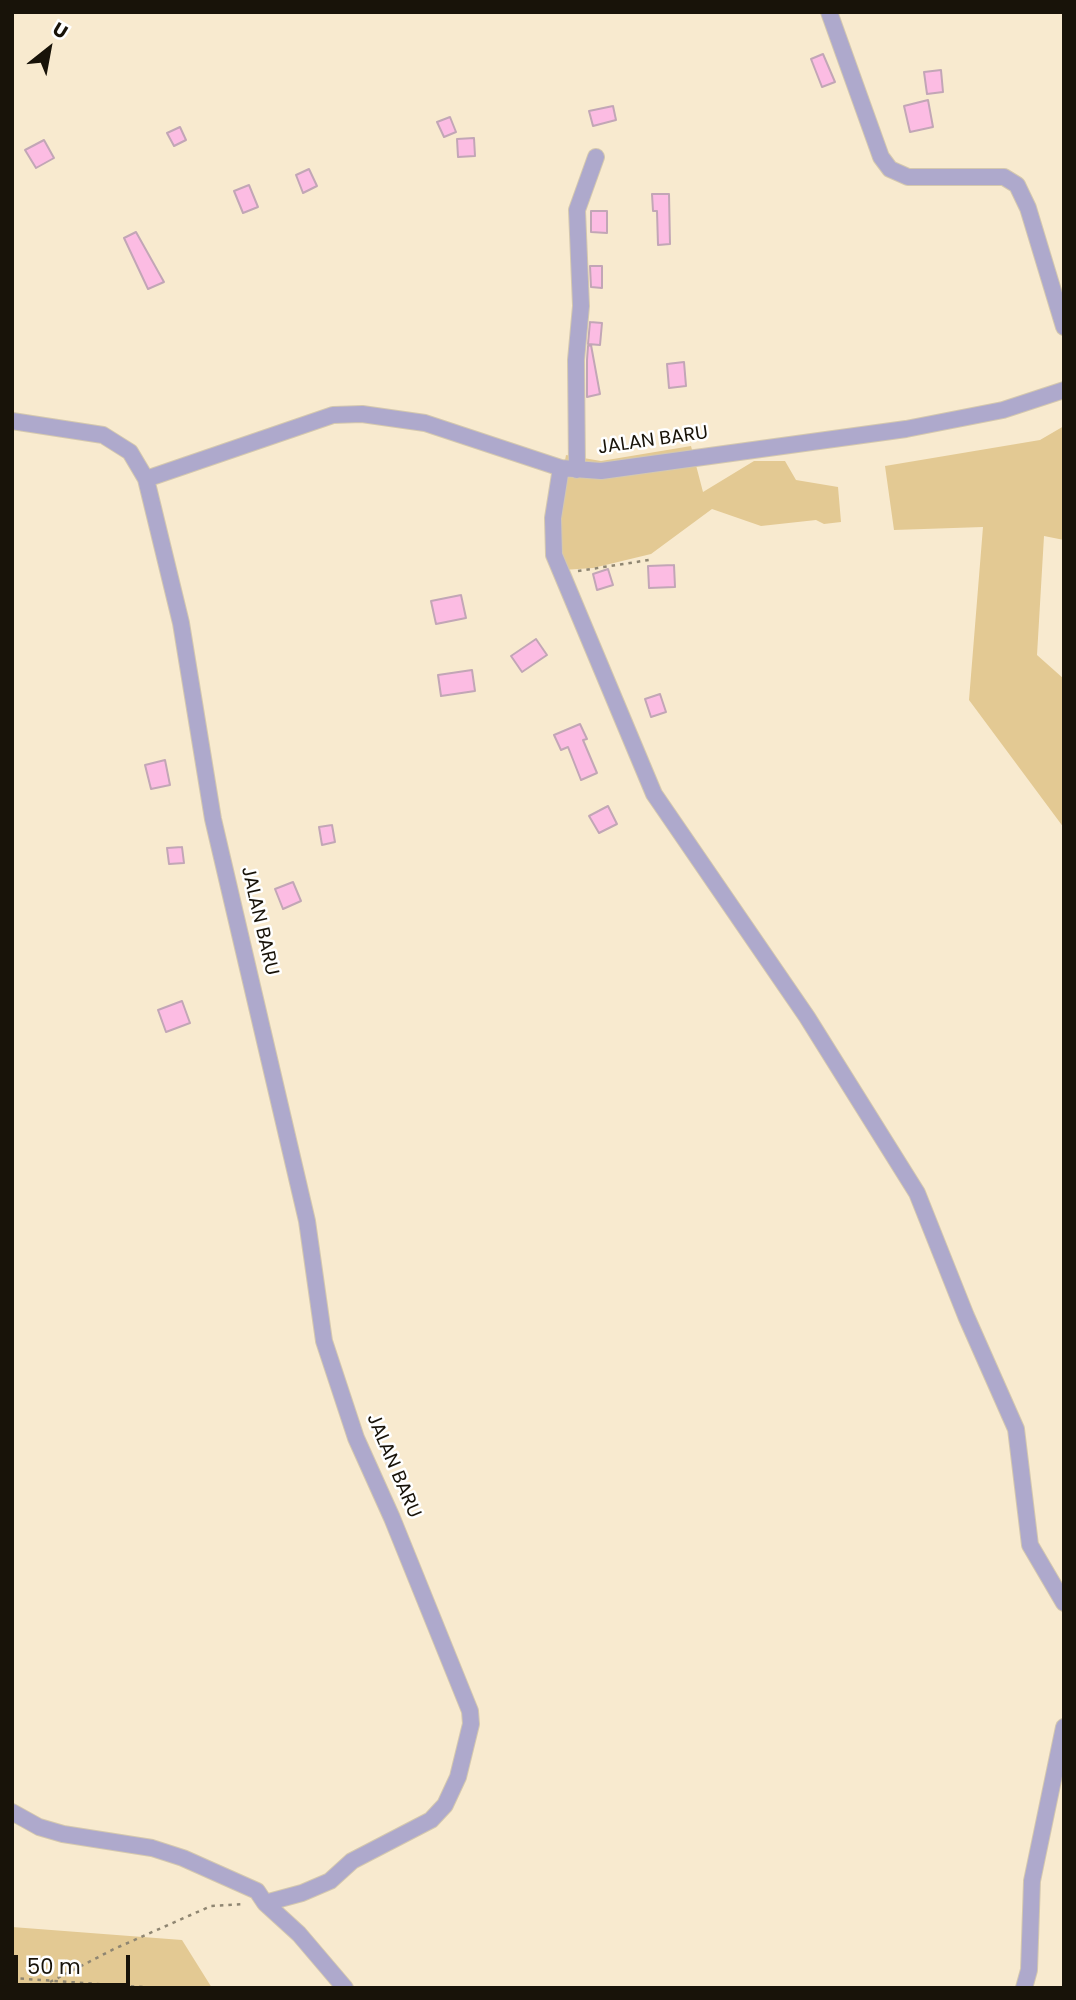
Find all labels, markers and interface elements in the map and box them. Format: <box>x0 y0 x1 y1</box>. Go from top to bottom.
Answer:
north arrow <box>14 14 84 84</box>
text: U <box>47 16 73 46</box>
street label: JALAN BARU <box>596 422 710 460</box>
street label: JALAN BARU <box>235 864 283 978</box>
street label: JALAN BARU <box>361 1410 425 1522</box>
scale bar <box>18 1940 133 1984</box>
text: 50 m <box>27 1952 81 1981</box>

